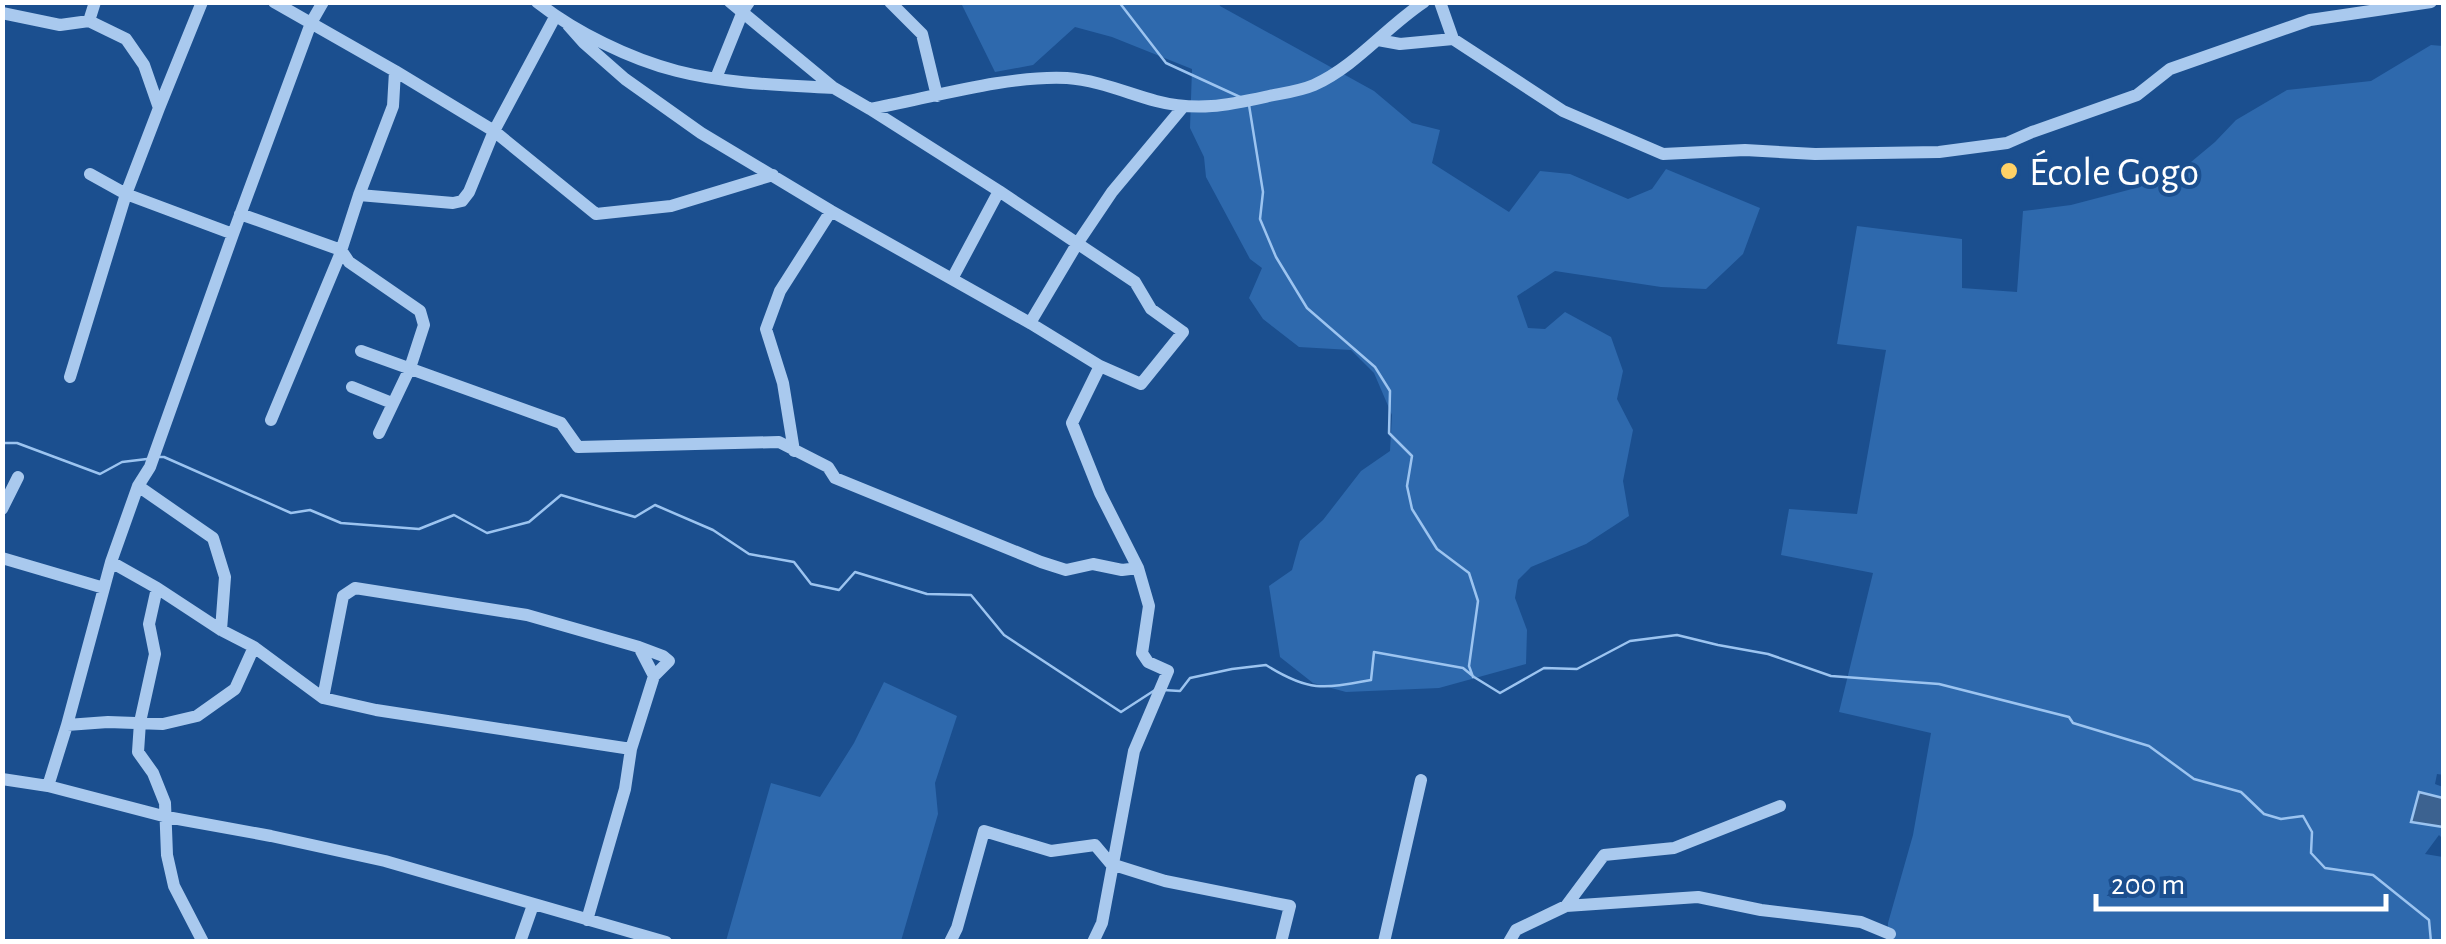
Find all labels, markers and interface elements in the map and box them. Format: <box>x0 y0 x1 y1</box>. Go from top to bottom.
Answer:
place label: École Gogo <box>2029 149 2199 193</box>
marker: École Gogo <box>1998 160 2020 182</box>
scale bar <box>2096 849 2386 911</box>
text: 200 m <box>2111 870 2185 900</box>

